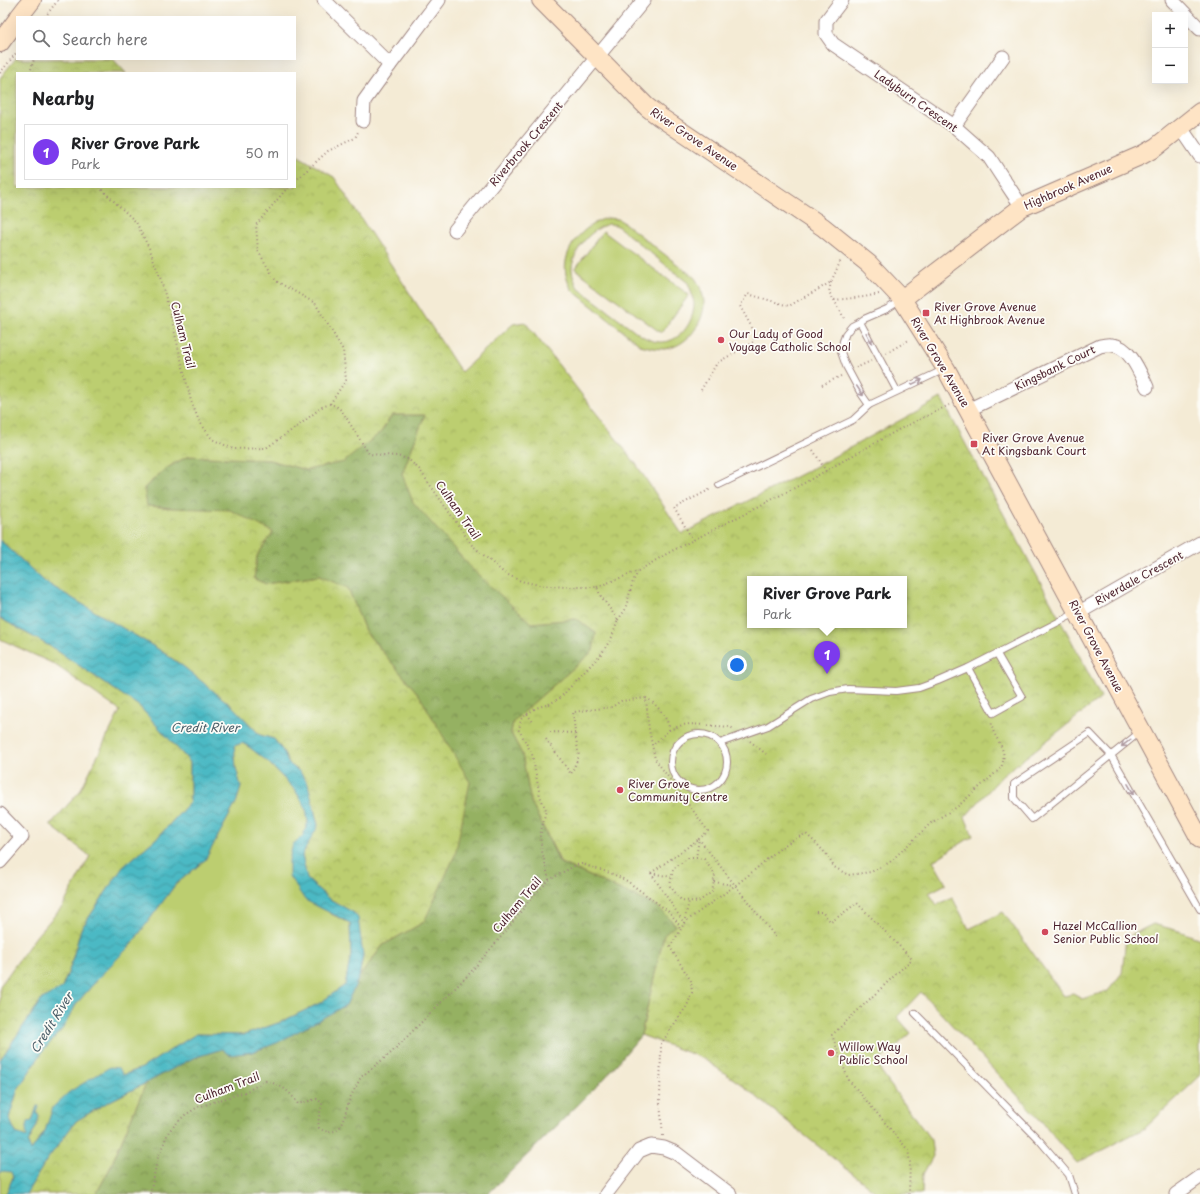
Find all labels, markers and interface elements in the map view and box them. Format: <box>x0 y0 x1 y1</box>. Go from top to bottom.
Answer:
map controls <box>1152 12 1188 84</box>
button: + <box>1152 12 1188 48</box>
search box <box>16 16 296 60</box>
icon: search <box>30 27 52 49</box>
text: Search here <box>62 27 148 50</box>
button: − <box>1152 48 1188 84</box>
street label: Ladyburn Crescent <box>871 65 962 136</box>
text: Nearby <box>32 85 94 111</box>
street label: Riverbrook Crescent <box>485 97 567 190</box>
street label: River Grove Avenue <box>647 103 742 174</box>
text: River Grove Park <box>71 131 200 154</box>
text: 1 <box>43 143 49 162</box>
text: 50 m <box>245 143 279 162</box>
text: Park <box>71 154 100 173</box>
street label: Highbrook Avenue <box>1021 159 1115 214</box>
place label: River Grove Avenue At Highbrook Avenue <box>934 298 1045 328</box>
street label: Culham Trail <box>167 300 200 370</box>
marker: River Grove Avenue At Highbrook Avenue <box>921 308 931 318</box>
street label: River Grove Avenue <box>907 313 974 410</box>
place label: Our Lady of Good Voyage Catholic School <box>729 325 851 355</box>
one-way arrow <box>865 332 873 344</box>
marker: Our Lady of Good Voyage Catholic School <box>716 335 726 345</box>
street label: Kingsbank Court <box>1012 340 1098 394</box>
one-way arrow <box>911 378 923 385</box>
one-way arrow <box>856 385 864 396</box>
place label: River Grove Avenue At Kingsbank Court <box>982 429 1087 459</box>
marker: River Grove Avenue At Kingsbank Court <box>969 439 979 449</box>
street label: Culham Trail <box>432 477 485 543</box>
street label: Riverdale Crescent <box>1091 546 1187 609</box>
popup <box>747 576 907 628</box>
text: River Grove Park <box>763 581 891 604</box>
street label: River Grove Avenue <box>1065 596 1128 695</box>
text: Park <box>763 604 792 623</box>
pin: 1 <box>814 641 840 674</box>
your location <box>727 655 747 675</box>
water label: Credit River <box>171 718 241 736</box>
one-way arrow <box>1121 739 1132 748</box>
place label: River Grove Community Centre <box>628 775 728 805</box>
one-way arrow <box>1127 783 1135 795</box>
marker: River Grove Community Centre <box>615 785 625 795</box>
street label: Culham Trail <box>488 873 545 936</box>
place label: Hazel McCallion Senior Public School <box>1053 917 1158 947</box>
marker: Hazel McCallion Senior Public School <box>1040 927 1050 937</box>
water label: Credit River <box>25 987 78 1056</box>
place label: Willow Way Public School <box>839 1038 908 1068</box>
marker: Willow Way Public School <box>826 1048 836 1058</box>
street label: Culham Trail <box>192 1067 262 1108</box>

